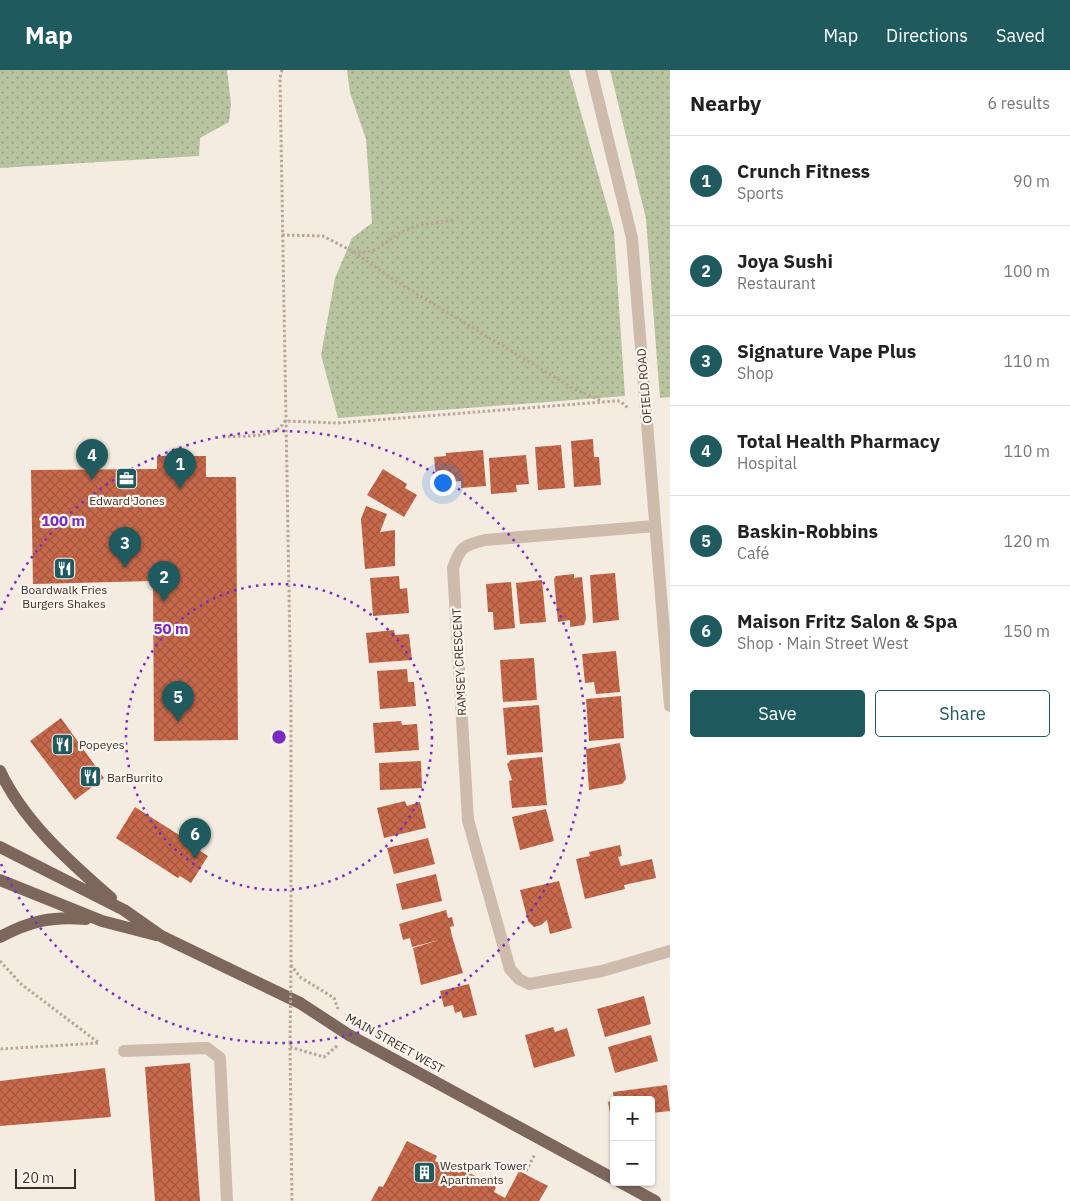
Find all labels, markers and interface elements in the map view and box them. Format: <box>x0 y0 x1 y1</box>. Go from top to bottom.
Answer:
text: Map <box>25 19 73 51</box>
text: Map <box>823 24 858 47</box>
text: Directions <box>886 24 968 47</box>
text: Saved <box>996 24 1045 47</box>
text: Nearby <box>690 89 761 117</box>
text: 6 results <box>987 93 1050 113</box>
text: Crunch Fitness <box>737 159 870 183</box>
text: 1 <box>701 171 711 191</box>
text: 90 m <box>1013 171 1050 191</box>
text: Sports <box>737 183 784 203</box>
text: Joya Sushi <box>737 249 833 273</box>
text: 2 <box>701 261 711 281</box>
text: 100 m <box>1003 261 1050 281</box>
text: Restaurant <box>737 273 816 293</box>
text: Signature Vape Plus <box>737 339 916 363</box>
street label: OFIELD ROAD <box>633 348 655 424</box>
text: 3 <box>701 351 711 371</box>
text: 110 m <box>1003 351 1050 371</box>
text: Shop <box>737 363 774 383</box>
text: Total Health Pharmacy <box>737 429 940 453</box>
pin: 4 <box>76 439 108 480</box>
text: 4 <box>701 441 711 461</box>
text: 110 m <box>1003 441 1050 461</box>
pin: 1 <box>164 448 196 489</box>
text: Hospital <box>737 453 797 473</box>
office icon: Edward Jones <box>115 467 139 491</box>
your location <box>430 470 456 496</box>
place label: Edward Jones <box>89 493 165 508</box>
text: 100 m <box>41 511 85 530</box>
text: Baskin-Robbins <box>737 519 878 543</box>
pin: 3 <box>109 527 141 568</box>
text: 5 <box>701 531 711 551</box>
text: 120 m <box>1003 531 1050 551</box>
text: Café <box>737 543 769 563</box>
restaurant icon: Boardwalk Fries Burgers Shakes <box>52 556 76 580</box>
pin: 2 <box>148 561 180 602</box>
place label: Boardwalk Fries Burgers Shakes <box>21 582 107 611</box>
street label: RAMSEY CRESCENT <box>449 608 469 716</box>
text: Maison Fritz Salon & Spa <box>737 609 958 633</box>
text: 50 m <box>154 619 188 638</box>
text: 6 <box>701 621 711 641</box>
text: 150 m <box>1003 621 1050 641</box>
text: Shop · Main Street West <box>737 633 909 653</box>
pin: 5 <box>162 681 194 722</box>
button: Save <box>690 690 865 737</box>
button: Share <box>875 690 1050 737</box>
centre of rings <box>270 728 288 746</box>
restaurant icon: Popeyes <box>51 732 75 756</box>
place label: Popeyes <box>79 737 125 752</box>
restaurant icon: BarBurrito <box>79 765 103 789</box>
place label: BarBurrito <box>107 770 163 785</box>
pin: 6 <box>179 818 211 859</box>
street label: MAIN STREET WEST <box>343 1010 447 1076</box>
map controls <box>610 1096 655 1186</box>
button: + <box>610 1096 655 1141</box>
button: − <box>610 1141 655 1186</box>
place label: Westpark Tower Apartments <box>440 1158 527 1187</box>
building icon: Westpark Tower Apartments <box>412 1160 436 1184</box>
scale bar <box>15 1166 76 1189</box>
text: 20 m <box>22 1169 54 1187</box>

